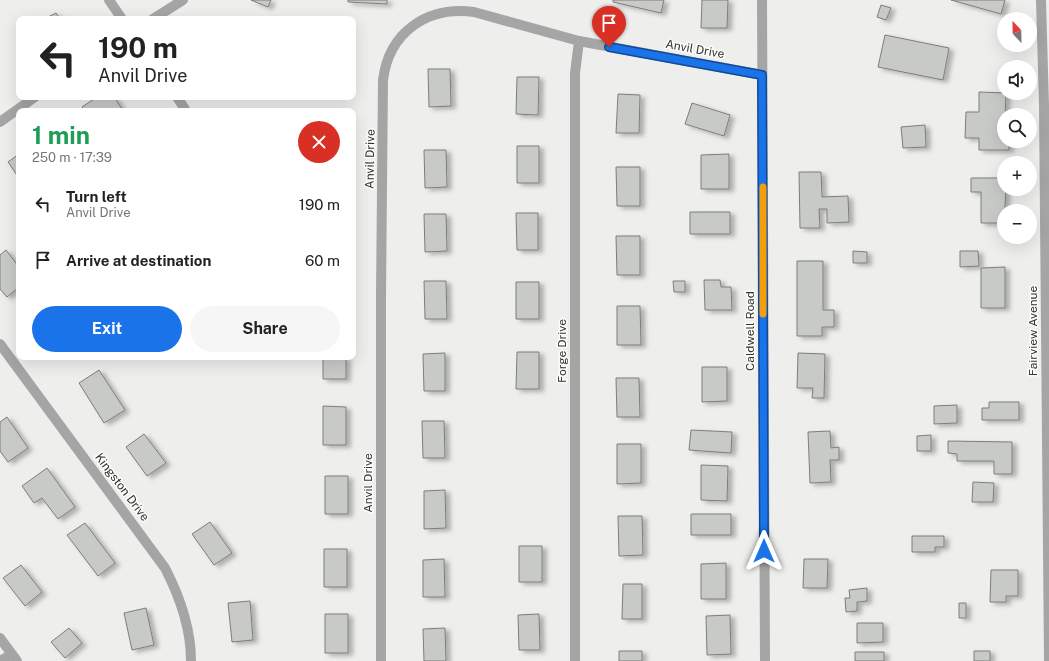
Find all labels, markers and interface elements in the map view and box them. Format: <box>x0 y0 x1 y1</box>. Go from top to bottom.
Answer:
pin <box>592 6 626 47</box>
icon: arrive <box>598 12 620 34</box>
north arrow <box>997 12 1037 52</box>
map controls <box>997 12 1037 244</box>
text: 190 m <box>98 31 178 64</box>
icon: left <box>32 32 84 84</box>
street label: Anvil Drive <box>664 37 726 61</box>
button: sound <box>997 60 1037 100</box>
text: Anvil Drive <box>98 65 187 86</box>
button: search <box>997 108 1037 148</box>
text: 1 min <box>32 121 90 149</box>
button: close <box>298 121 340 163</box>
street label: Anvil Drive <box>362 129 378 189</box>
text: 250 m · 17:39 <box>32 150 112 165</box>
button: + <box>997 156 1037 196</box>
text: Turn left <box>66 188 127 205</box>
icon: left <box>32 193 54 215</box>
text: 190 m <box>299 196 340 213</box>
button: − <box>997 204 1037 244</box>
text: Anvil Drive <box>66 205 131 220</box>
icon: arrive <box>32 249 54 271</box>
text: Arrive at destination <box>66 252 211 269</box>
text: 60 m <box>305 252 340 269</box>
street label: Fairview Avenue <box>1026 285 1040 376</box>
street label: Caldwell Road <box>743 291 757 371</box>
button: Exit <box>32 306 182 352</box>
button: Share <box>190 306 340 352</box>
street label: Forge Drive <box>555 319 569 383</box>
street label: Kingston Drive <box>92 450 152 524</box>
street label: Anvil Drive <box>361 453 375 513</box>
position arrow <box>743 530 785 572</box>

